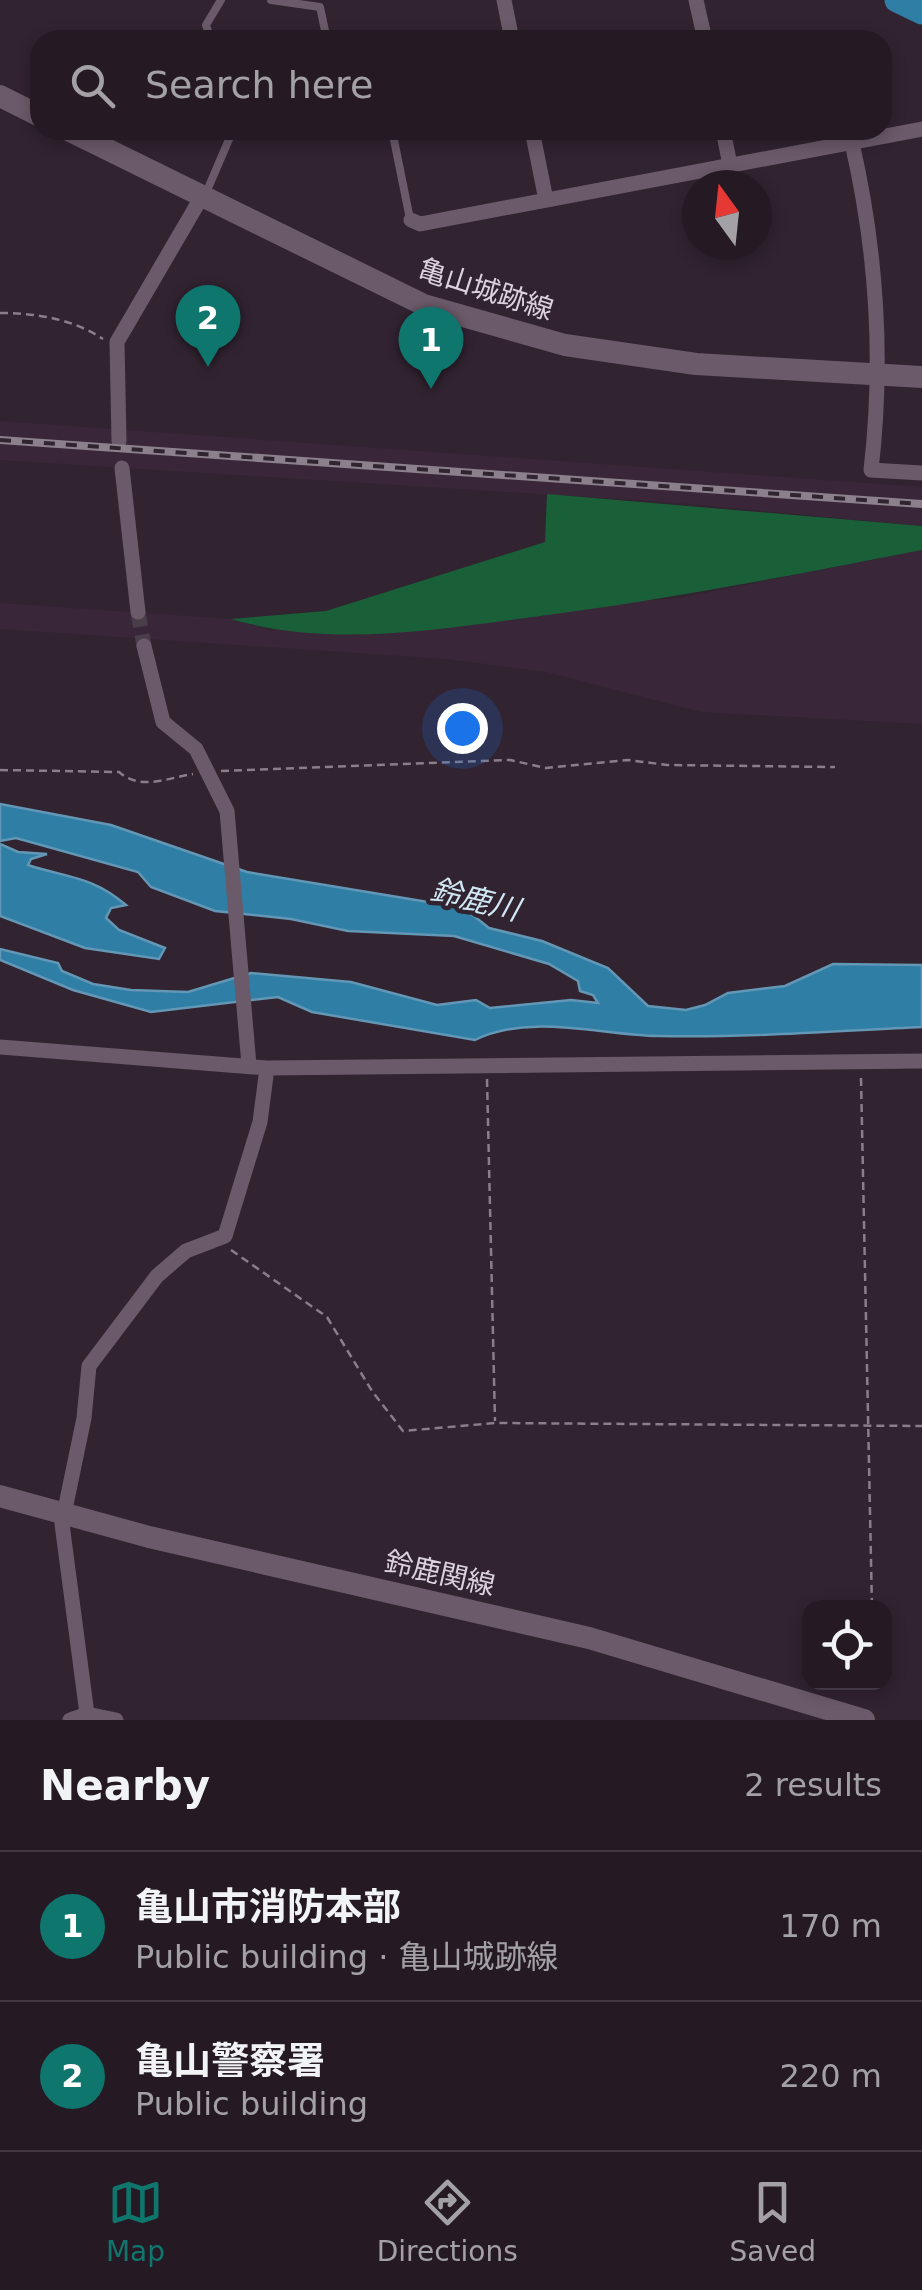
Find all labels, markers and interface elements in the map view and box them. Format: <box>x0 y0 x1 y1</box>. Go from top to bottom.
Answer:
search box <box>30 30 892 140</box>
icon: search <box>65 58 120 113</box>
text: Search here <box>145 63 373 107</box>
north arrow <box>682 170 772 260</box>
street label: 亀山城跡線 <box>414 252 558 327</box>
pin: 2 <box>176 284 240 367</box>
pin: 1 <box>398 306 464 389</box>
your location <box>437 703 488 754</box>
water label: 鈴鹿川 <box>427 872 526 928</box>
street label: 鈴鹿関線 <box>382 1545 498 1602</box>
map controls <box>802 1600 892 1690</box>
button: locate <box>802 1600 892 1690</box>
text: Nearby <box>40 1761 210 1810</box>
text: 2 results <box>744 1766 882 1804</box>
text: 亀山市消防本部 <box>135 1885 401 1929</box>
text: 1 <box>61 1907 84 1945</box>
text: 170 m <box>780 1907 882 1945</box>
text: Public building · 亀山城跡線 <box>135 1938 559 1976</box>
text: 亀山警察署 <box>135 2039 325 2083</box>
text: 2 <box>61 2057 84 2095</box>
text: 220 m <box>780 2057 882 2095</box>
text: Public building <box>135 2085 368 2123</box>
tab: Map <box>106 2175 165 2268</box>
tab: Directions <box>377 2175 518 2268</box>
tab: Saved <box>730 2175 816 2268</box>

